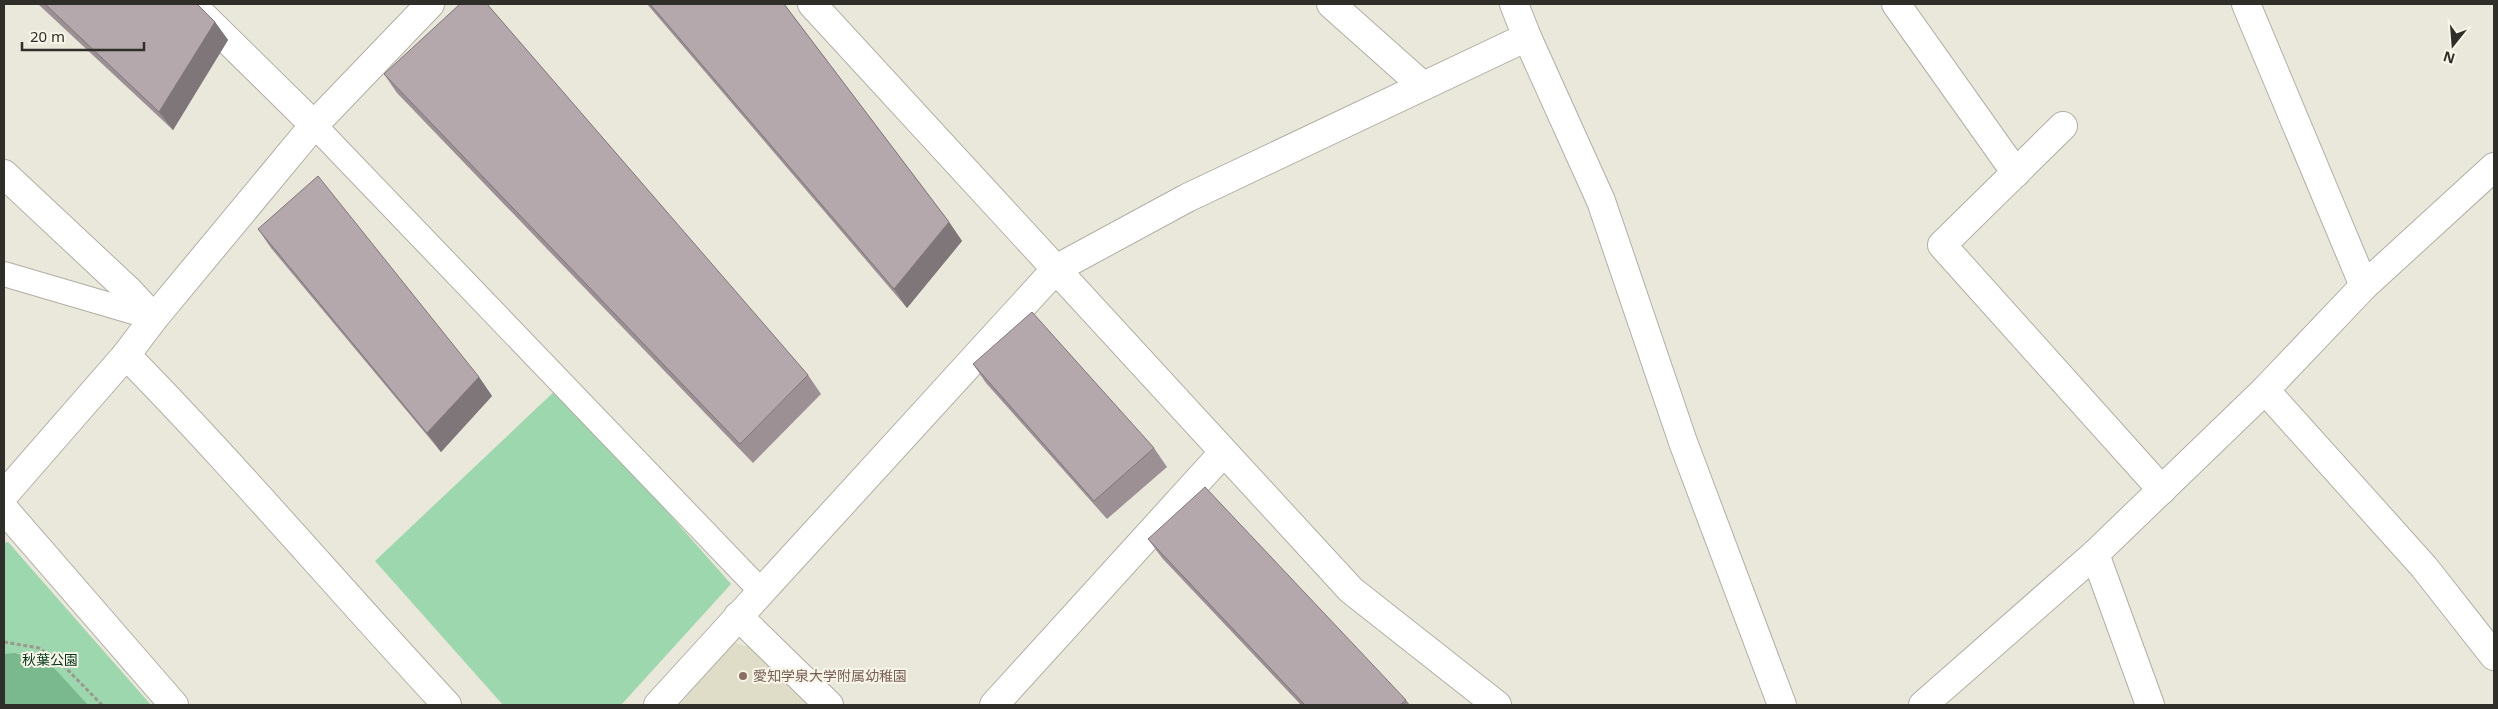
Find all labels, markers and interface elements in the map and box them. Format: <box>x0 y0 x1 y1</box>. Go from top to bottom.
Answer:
scale bar <box>22 20 145 52</box>
north arrow <box>2428 20 2478 70</box>
text: 20 m <box>30 26 65 46</box>
text: N <box>2441 47 2457 69</box>
park label: 秋葉公園 <box>22 650 78 669</box>
place label: 愛知学泉大学附属幼稚園 <box>753 666 907 685</box>
marker: 愛知学泉大学附属幼稚園 <box>737 670 749 682</box>

